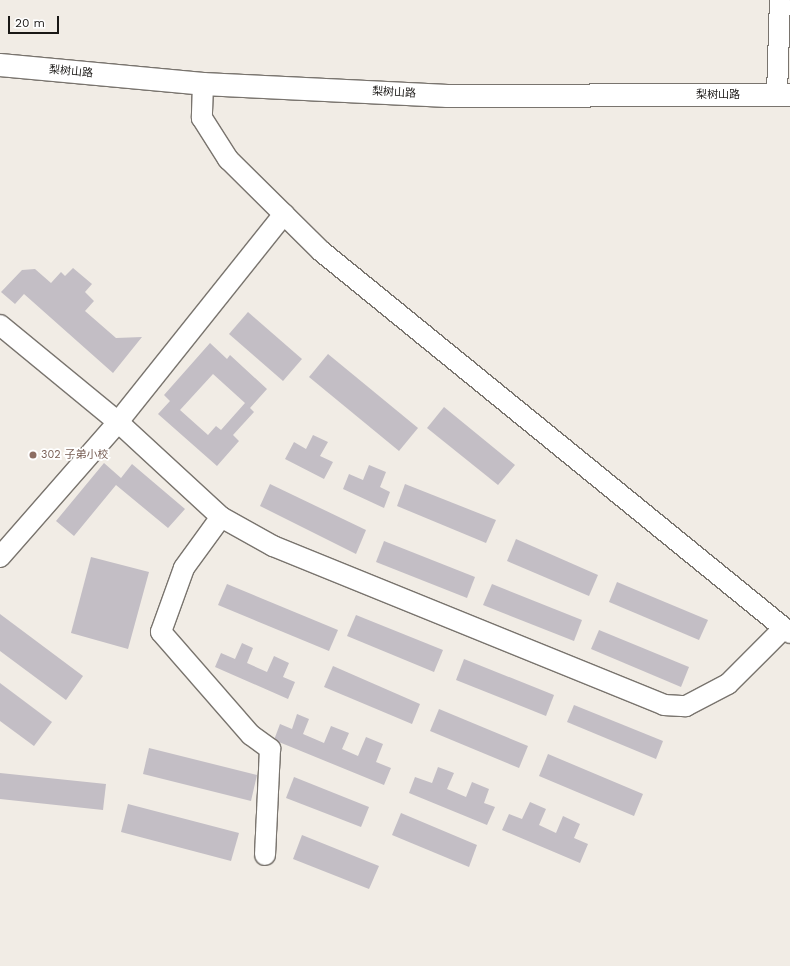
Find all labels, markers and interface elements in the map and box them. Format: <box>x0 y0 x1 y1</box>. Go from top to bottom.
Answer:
scale bar <box>10 8 61 34</box>
text: 20 m <box>15 16 45 30</box>
street label: 梨树山路 <box>49 64 93 80</box>
street label: 梨树山路 <box>372 85 416 101</box>
street label: 梨树山路 <box>696 88 740 102</box>
place label: 302 子弟小校 <box>41 448 108 462</box>
marker: 302 子弟小校 <box>28 450 38 460</box>

